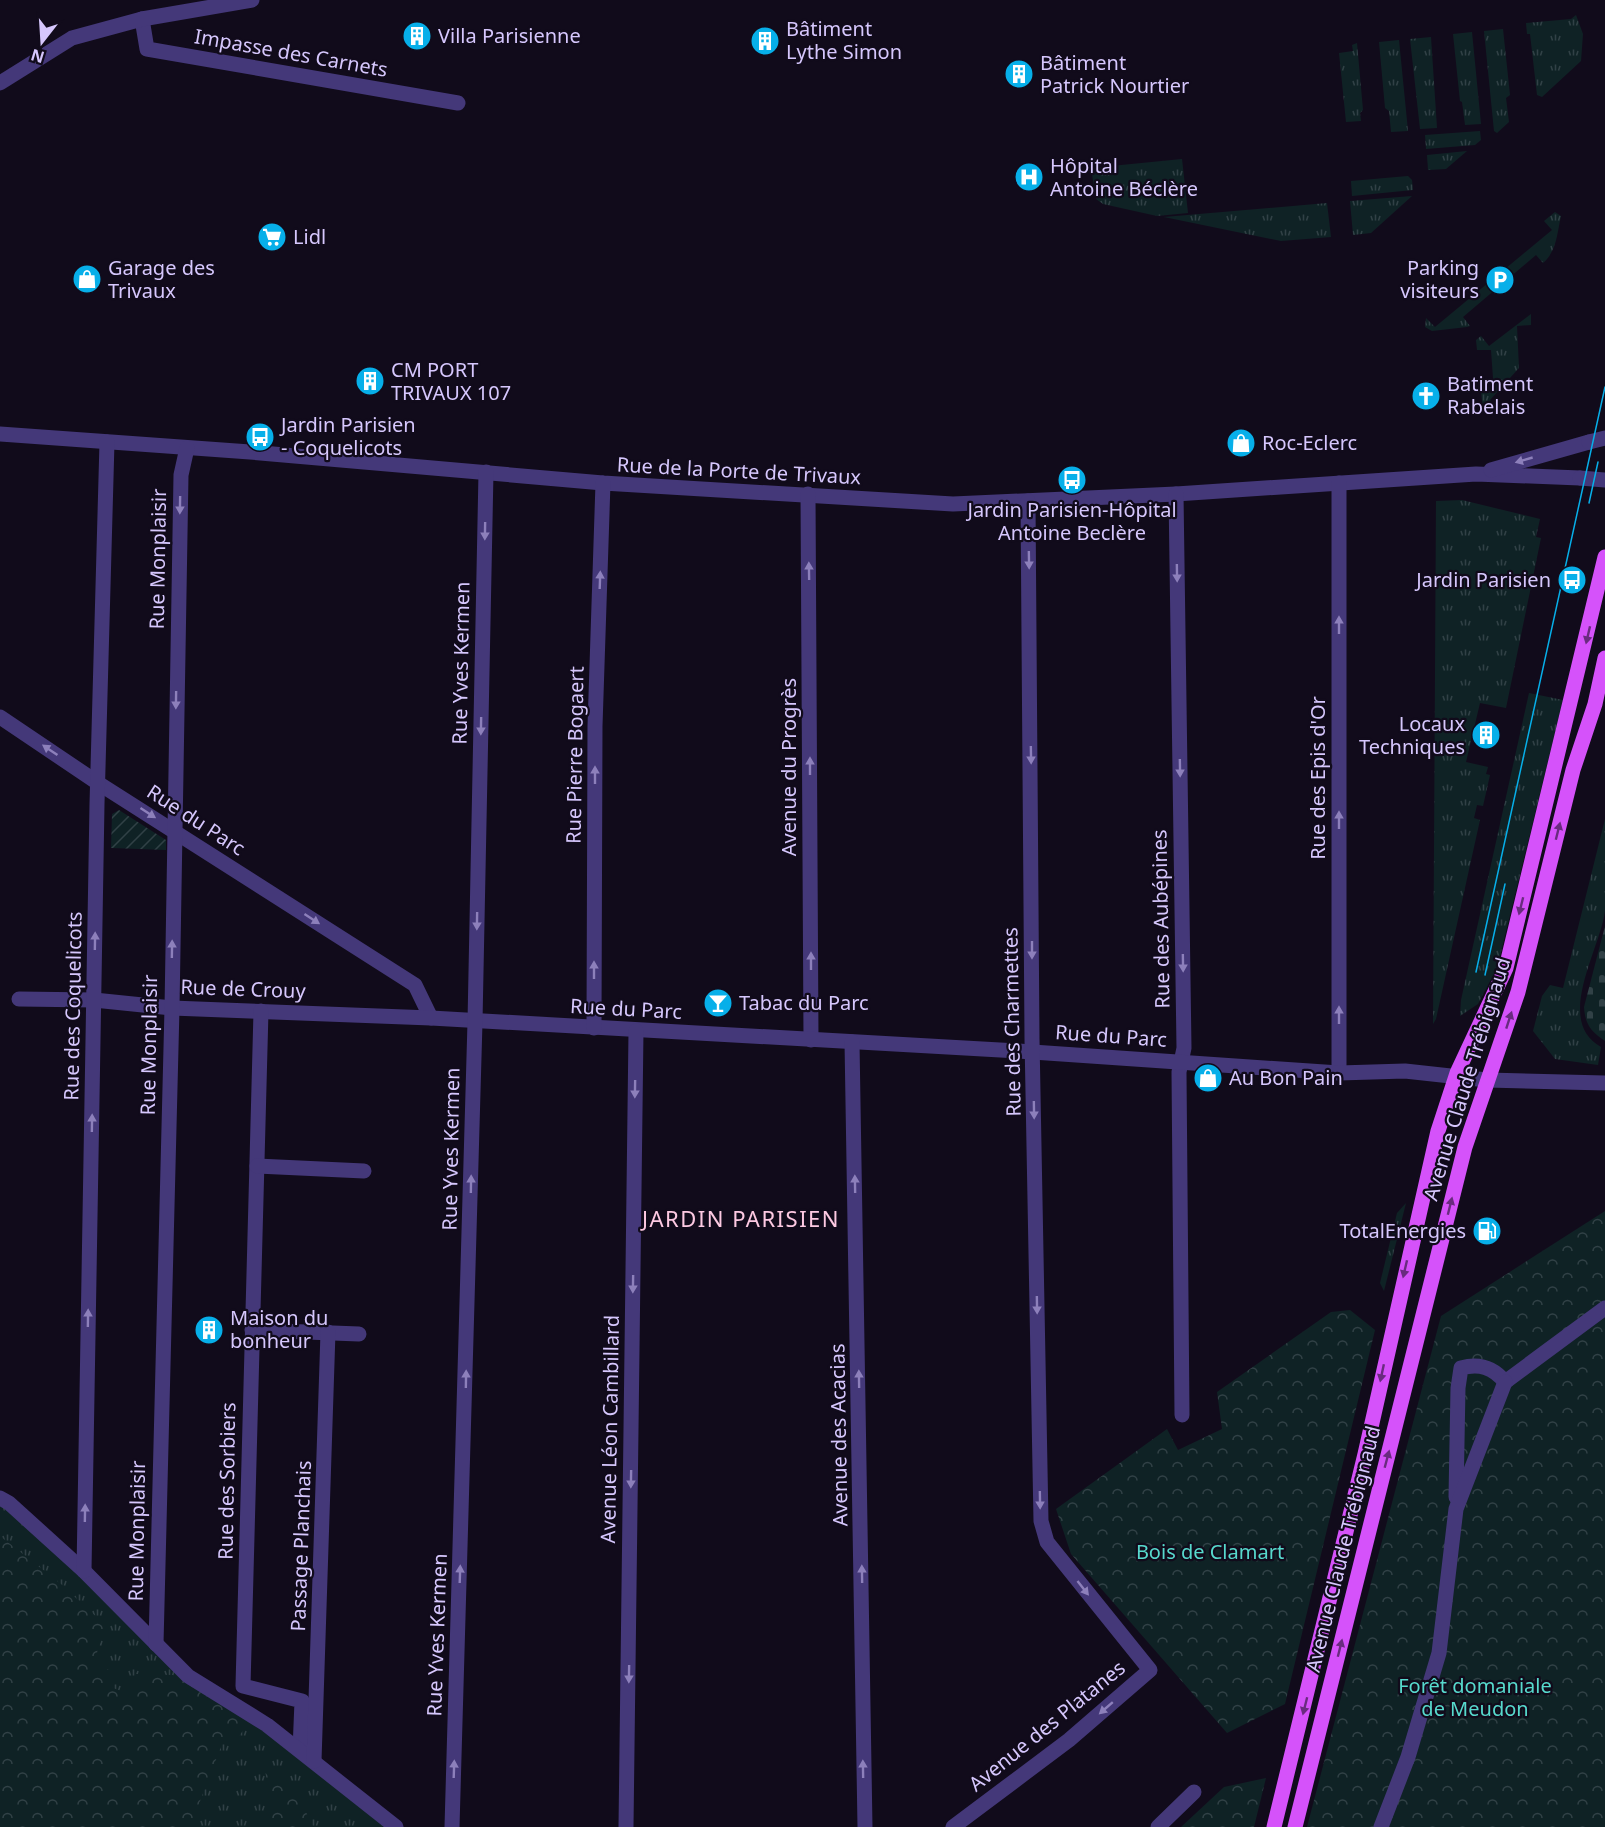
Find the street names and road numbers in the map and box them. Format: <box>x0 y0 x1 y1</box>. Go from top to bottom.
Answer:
street label: Impasse des Carnets <box>192 22 390 83</box>
street label: Rue de la Porte de Trivaux <box>616 451 862 490</box>
street label: Rue Monplaisir <box>143 488 172 630</box>
street label: Rue Yves Kermen <box>446 581 475 745</box>
street label: Rue Pierre Bogaert <box>559 666 590 844</box>
street label: Avenue du Progrès <box>775 678 802 856</box>
street label: Rue des Epis d'Or <box>1304 696 1331 860</box>
street label: Rue du Parc <box>142 778 251 861</box>
street label: Rue des Aubépines <box>1145 829 1176 1009</box>
street label: Rue des Coquelicots <box>57 911 88 1101</box>
street label: Rue des Charmettes <box>996 927 1027 1117</box>
street label: Avenue Claude Trébignaud <box>1417 954 1516 1204</box>
street label: Rue de Crouy <box>180 973 307 1004</box>
street label: Rue Monplaisir <box>134 974 163 1116</box>
street label: Rue du Parc <box>569 992 683 1025</box>
street label: Rue du Parc <box>1054 1018 1168 1053</box>
street label: Rue Yves Kermen <box>436 1067 465 1231</box>
street label: Avenue Léon Cambillard <box>594 1314 625 1543</box>
street label: Avenue des Acacias <box>823 1343 854 1527</box>
street label: Rue des Sorbiers <box>212 1402 241 1560</box>
street label: Avenue Claude Trébignaud <box>1299 1423 1386 1675</box>
street label: Rue Monplaisir <box>122 1460 151 1602</box>
street label: Passage Planchais <box>284 1460 317 1632</box>
street label: Rue Yves Kermen <box>420 1553 453 1717</box>
street label: Avenue des Platanes <box>963 1654 1131 1797</box>

